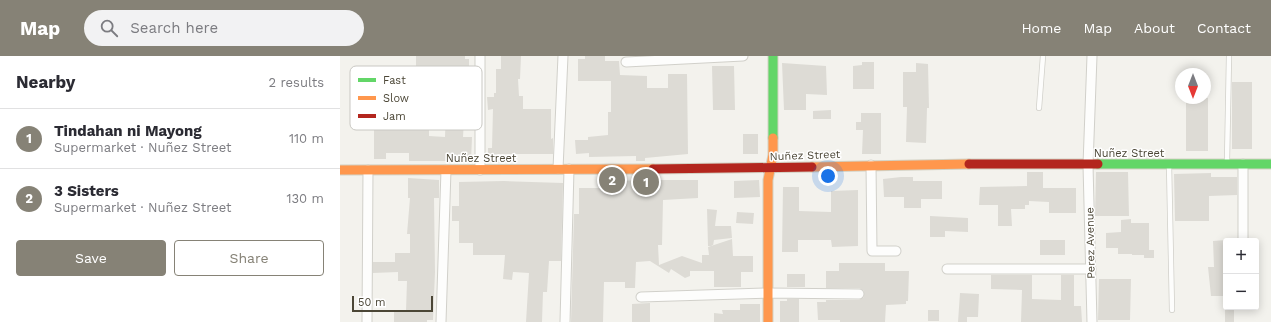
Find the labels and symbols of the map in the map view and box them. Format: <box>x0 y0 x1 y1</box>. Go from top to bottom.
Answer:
legend <box>350 66 482 130</box>
north arrow <box>1175 68 1211 104</box>
text: Fast <box>383 74 406 87</box>
text: Slow <box>383 92 409 105</box>
text: Jam <box>383 110 406 123</box>
street label: Nuñez Street <box>1094 147 1165 160</box>
street label: Nuñez Street <box>769 148 841 163</box>
street label: Nuñez Street <box>446 152 517 165</box>
pin: 2 <box>599 165 625 195</box>
your location <box>818 166 838 186</box>
pin: 1 <box>633 167 659 197</box>
street label: Perez Avenue <box>1083 207 1098 279</box>
scale bar <box>352 294 433 313</box>

